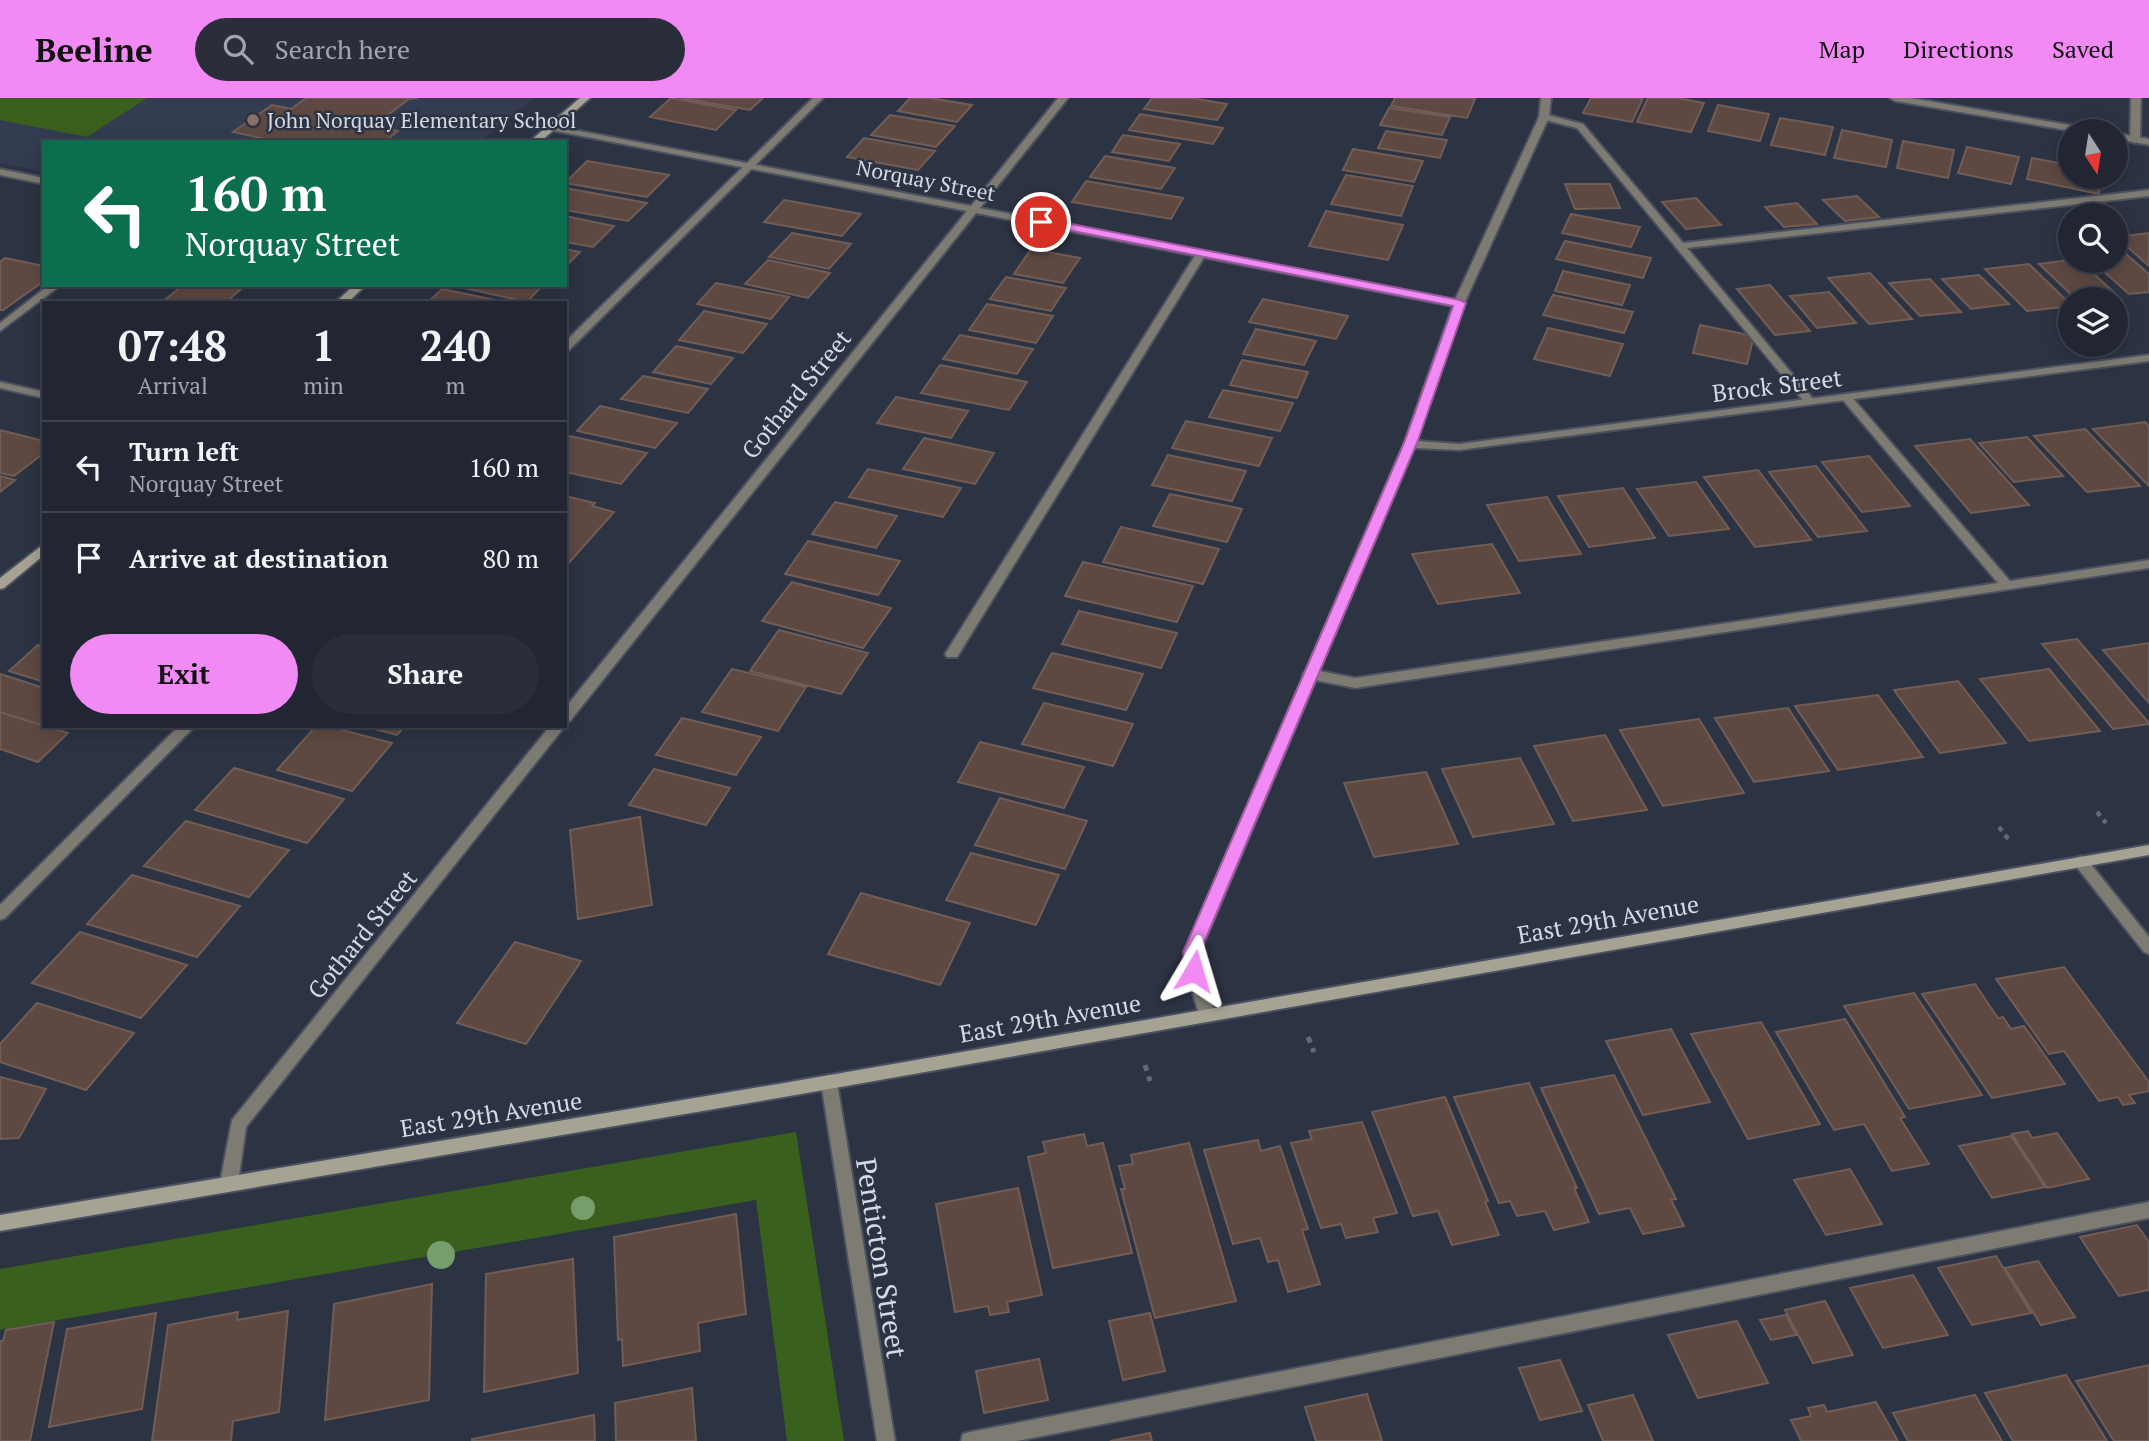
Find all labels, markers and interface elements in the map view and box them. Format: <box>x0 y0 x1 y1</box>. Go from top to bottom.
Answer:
search box <box>195 18 685 81</box>
text: Beeline <box>35 28 153 71</box>
icon: search <box>219 30 257 68</box>
text: Search here <box>275 32 410 66</box>
text: Map <box>1819 33 1865 65</box>
text: Directions <box>1903 33 2014 65</box>
text: Saved <box>2052 33 2114 65</box>
place label: John Norquay Elementary School <box>267 106 576 134</box>
marker: John Norquay Elementary School <box>245 112 261 128</box>
north arrow <box>2058 119 2128 189</box>
map controls <box>2058 119 2128 357</box>
street label: Norquay Street <box>854 153 998 207</box>
text: 160 m <box>185 160 327 225</box>
icon: left <box>70 168 161 259</box>
pin <box>1011 192 1071 252</box>
icon: arrive <box>1022 203 1060 241</box>
button: search <box>2058 203 2128 273</box>
text: Norquay Street <box>185 223 400 265</box>
button: layers <box>2058 287 2128 357</box>
text: 07:48 <box>118 317 227 373</box>
text: 1 <box>312 317 335 373</box>
text: 240 <box>420 317 491 373</box>
street label: Gothard Street <box>734 323 858 465</box>
street label: Brock Street <box>1710 361 1844 409</box>
text: Arrival <box>137 370 208 401</box>
text: min <box>303 370 344 401</box>
text: m <box>445 370 465 401</box>
text: Turn left <box>129 434 239 468</box>
icon: left <box>70 448 108 486</box>
text: 160 m <box>469 450 539 484</box>
text: Norquay Street <box>129 468 283 499</box>
icon: arrive <box>70 539 108 577</box>
text: Arrive at destination <box>129 541 388 575</box>
text: 80 m <box>483 541 539 575</box>
button: Exit <box>70 634 298 714</box>
button: Share <box>312 634 539 714</box>
street label: Gothard Street <box>300 863 424 1005</box>
street label: East 29th Avenue <box>1515 887 1701 951</box>
position arrow <box>1157 934 1231 1008</box>
street label: East 29th Avenue <box>957 986 1143 1050</box>
street label: East 29th Avenue <box>398 1084 584 1144</box>
street label: Penticton Street <box>848 1155 916 1361</box>

